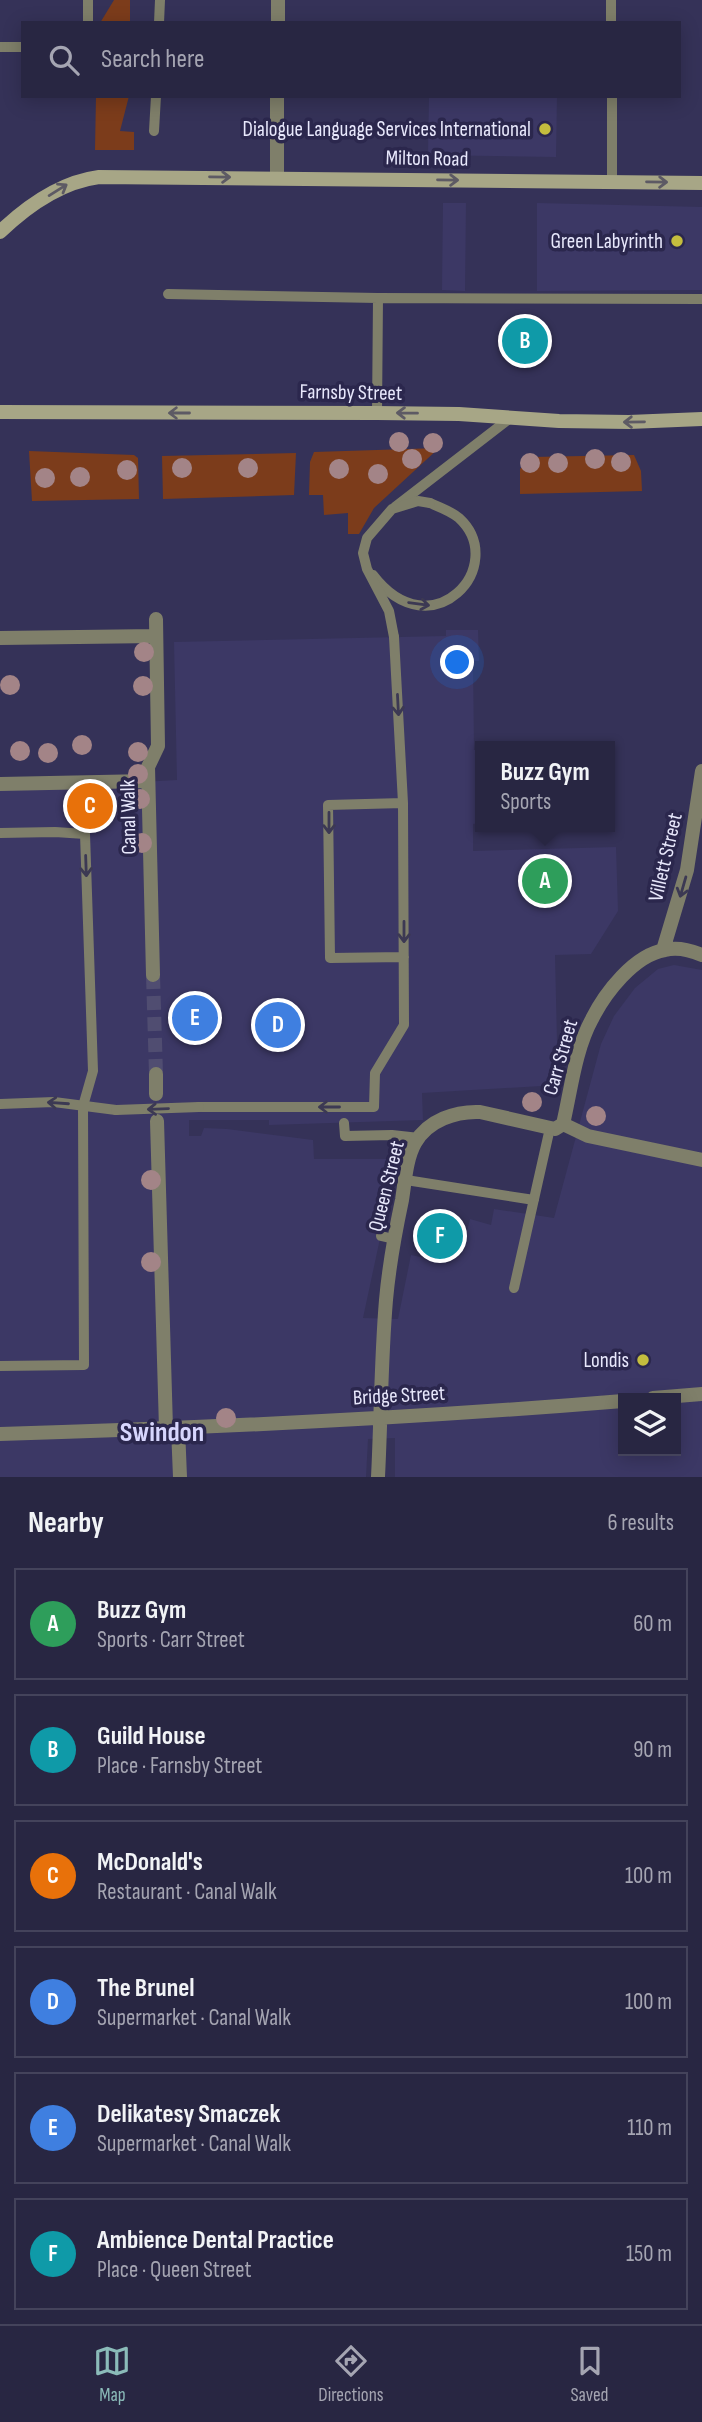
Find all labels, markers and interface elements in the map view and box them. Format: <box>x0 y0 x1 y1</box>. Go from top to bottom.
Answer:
search box <box>21 21 681 98</box>
icon: search <box>45 41 83 79</box>
text: Search here <box>101 44 204 75</box>
place label: Dialogue Language Services International <box>243 117 531 142</box>
marker: Dialogue Language Services International <box>537 121 553 137</box>
street label: Milton Road <box>385 145 468 172</box>
one-way arrow <box>208 170 231 184</box>
one-way arrow <box>436 173 459 187</box>
one-way arrow <box>645 175 668 189</box>
one-way arrow <box>47 183 67 197</box>
place label: Green Labyrinth <box>551 229 663 254</box>
marker: Green Labyrinth <box>669 233 685 249</box>
pin: B <box>502 315 548 367</box>
street label: Farnsby Street <box>300 379 402 406</box>
one-way arrow <box>168 406 191 419</box>
one-way arrow <box>395 406 418 420</box>
one-way arrow <box>623 415 646 429</box>
one-way arrow <box>407 598 429 611</box>
your location <box>440 645 474 679</box>
one-way arrow <box>392 693 405 716</box>
popup <box>475 741 615 832</box>
text: Buzz Gym <box>500 757 590 788</box>
street label: Canal Walk <box>115 779 142 855</box>
pin: C <box>67 780 113 832</box>
text: Sports <box>500 788 551 816</box>
street label: Villett Street <box>643 810 688 904</box>
one-way arrow <box>322 811 336 834</box>
one-way arrow <box>80 854 93 877</box>
pin: A <box>522 855 568 907</box>
one-way arrow <box>675 876 688 898</box>
one-way arrow <box>397 921 411 944</box>
pin: E <box>172 992 218 1044</box>
pin: D <box>255 999 301 1051</box>
street label: Carr Street <box>538 1016 583 1098</box>
one-way arrow <box>47 1097 70 1110</box>
one-way arrow <box>318 1100 341 1114</box>
one-way arrow <box>146 1102 169 1115</box>
street label: Queen Street <box>363 1138 410 1234</box>
pin: F <box>417 1210 463 1262</box>
place label: Londis <box>584 1348 629 1373</box>
marker: Londis <box>635 1352 651 1368</box>
street label: Bridge Street <box>352 1381 446 1410</box>
map controls <box>618 1393 681 1456</box>
button: layers <box>618 1393 681 1456</box>
district label: Swindon <box>120 1416 204 1449</box>
text: Nearby <box>28 1505 104 1541</box>
text: 6 results <box>608 1509 674 1537</box>
text: Buzz Gym <box>97 1595 186 1626</box>
text: A <box>48 1610 58 1638</box>
text: 60 m <box>633 1610 672 1638</box>
text: Sports · Carr Street <box>97 1626 245 1654</box>
text: Guild House <box>97 1721 206 1752</box>
text: B <box>48 1736 58 1764</box>
text: 90 m <box>633 1736 672 1764</box>
text: Place · Farnsby Street <box>97 1752 262 1780</box>
text: McDonald's <box>97 1847 203 1878</box>
text: C <box>47 1862 59 1890</box>
text: 100 m <box>625 1862 672 1890</box>
text: Restaurant · Canal Walk <box>97 1878 277 1906</box>
text: The Brunel <box>97 1973 195 2004</box>
text: D <box>47 1988 59 2016</box>
text: 100 m <box>625 1988 672 2016</box>
text: Supermarket · Canal Walk <box>97 2004 291 2032</box>
text: Delikatesy Smaczek <box>97 2099 280 2130</box>
text: E <box>48 2114 58 2142</box>
text: 110 m <box>627 2114 672 2142</box>
text: Supermarket · Canal Walk <box>97 2130 291 2158</box>
text: Ambience Dental Practice <box>97 2225 334 2256</box>
text: F <box>48 2240 58 2268</box>
text: 150 m <box>626 2240 672 2268</box>
text: Place · Queen Street <box>97 2256 252 2284</box>
tab: Map <box>93 2342 131 2407</box>
tab: Directions <box>318 2342 384 2407</box>
tab: Saved <box>570 2342 609 2407</box>

